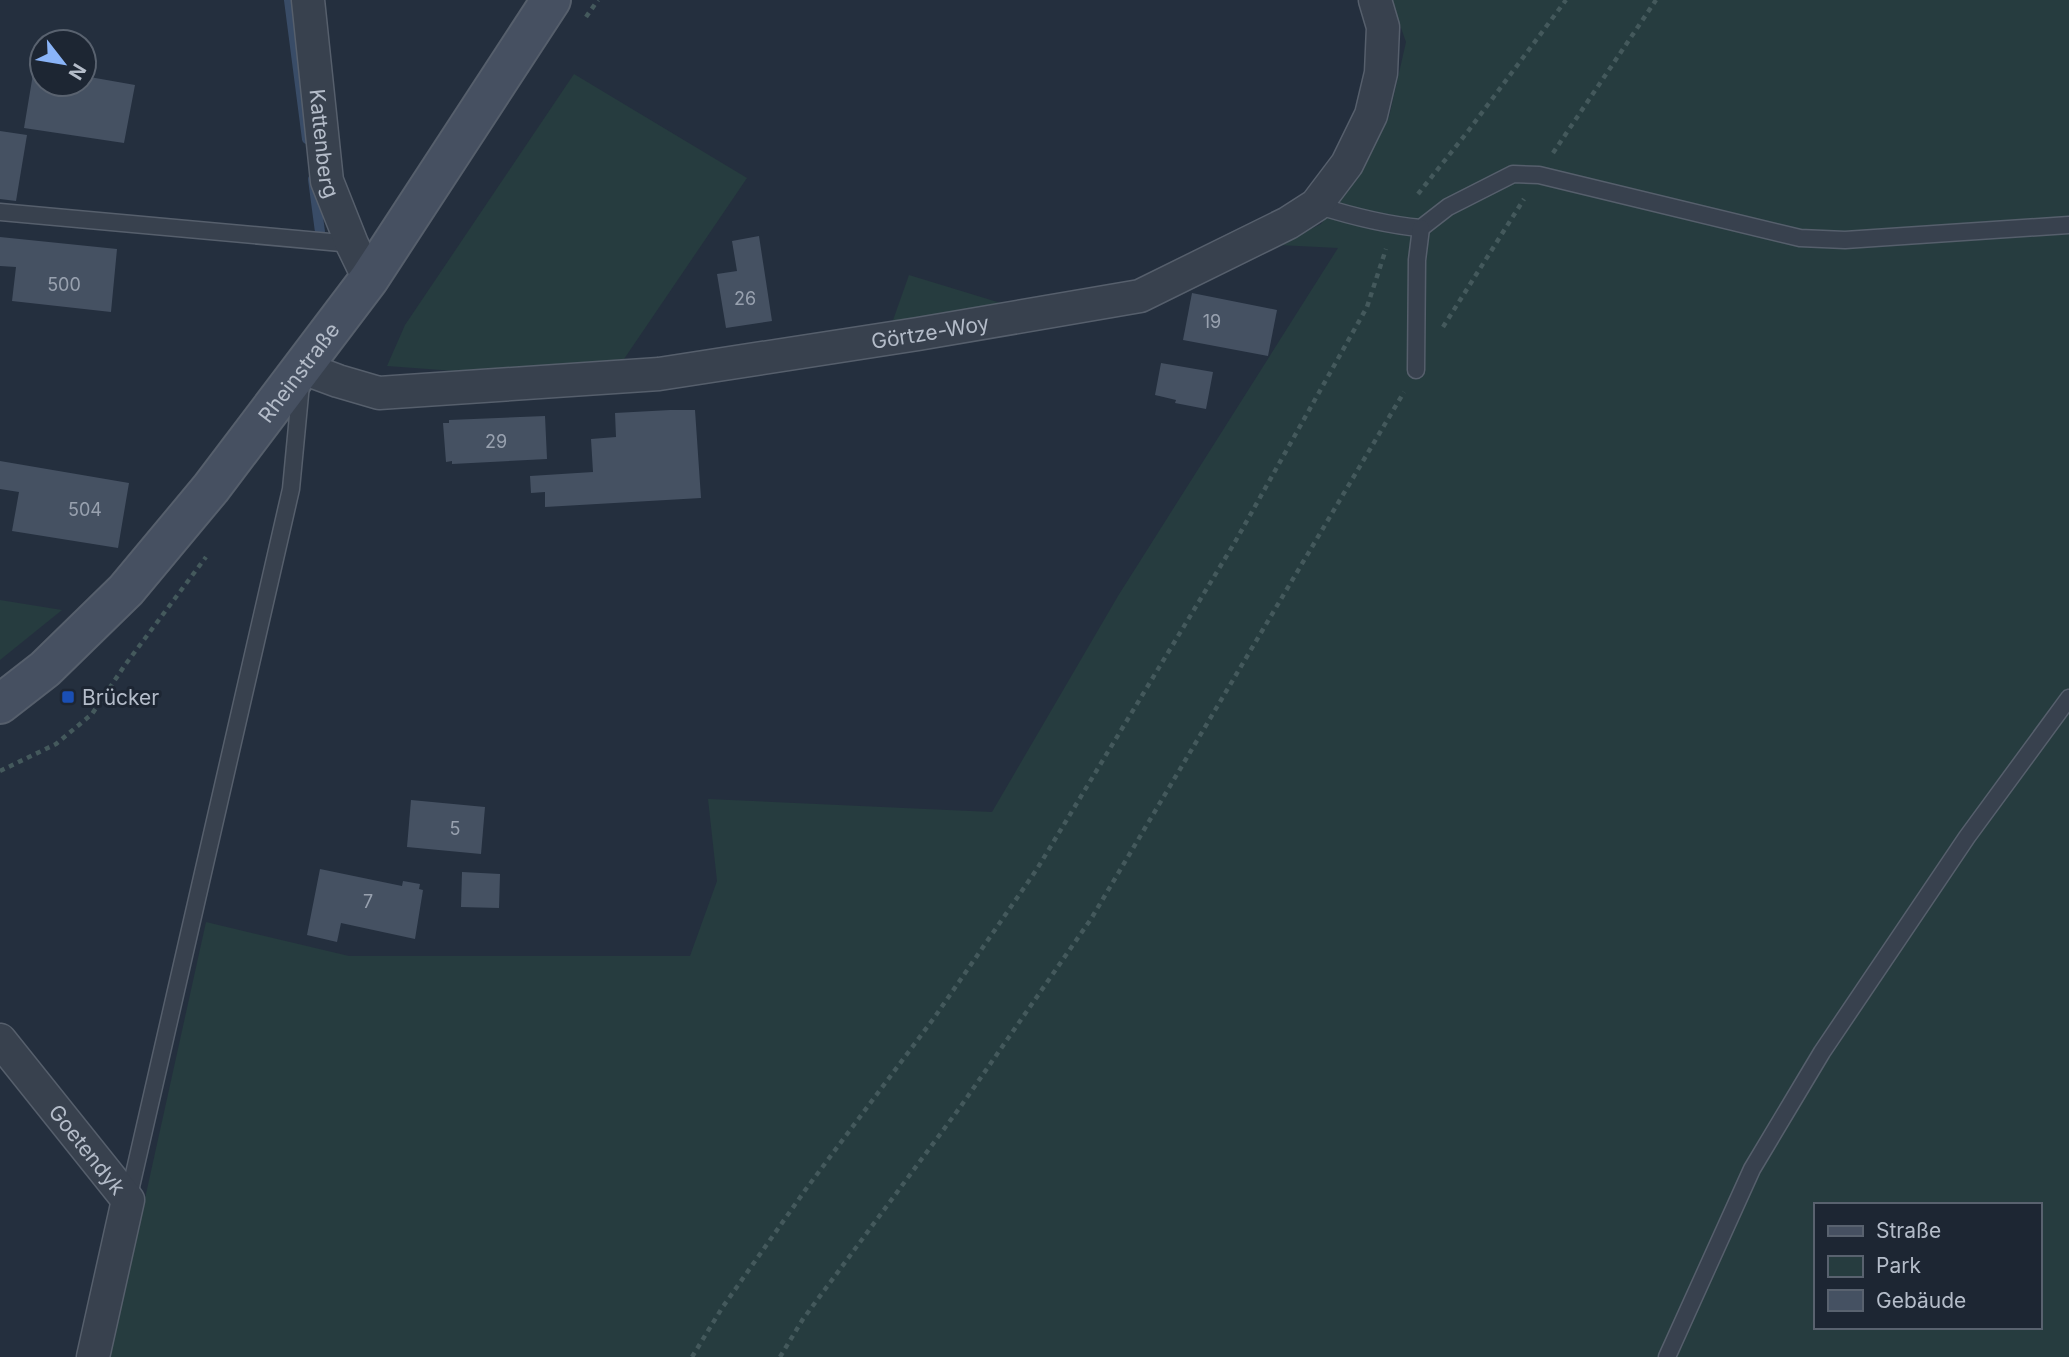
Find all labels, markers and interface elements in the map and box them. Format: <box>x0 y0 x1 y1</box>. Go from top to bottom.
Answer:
north arrow <box>28 28 98 98</box>
text: N <box>64 59 91 84</box>
street label: Kattenberg <box>305 88 345 201</box>
house number: 500 <box>47 274 81 295</box>
house number: 26 <box>734 288 756 309</box>
street label: Görtze-Woy <box>869 310 991 354</box>
house number: 19 <box>1203 311 1221 332</box>
street label: Rheinstraße <box>253 317 344 427</box>
house number: 29 <box>485 431 507 452</box>
house number: 504 <box>68 499 102 520</box>
place label: Brücker <box>82 685 159 710</box>
marker: Brücker <box>60 689 76 705</box>
house number: 5 <box>450 818 460 839</box>
house number: 7 <box>363 891 373 912</box>
street label: Goetendyk <box>44 1099 131 1200</box>
legend <box>1814 1203 2041 1329</box>
text: Straße <box>1876 1218 1941 1243</box>
text: Park <box>1876 1253 1921 1278</box>
text: Gebäude <box>1876 1288 1966 1313</box>

